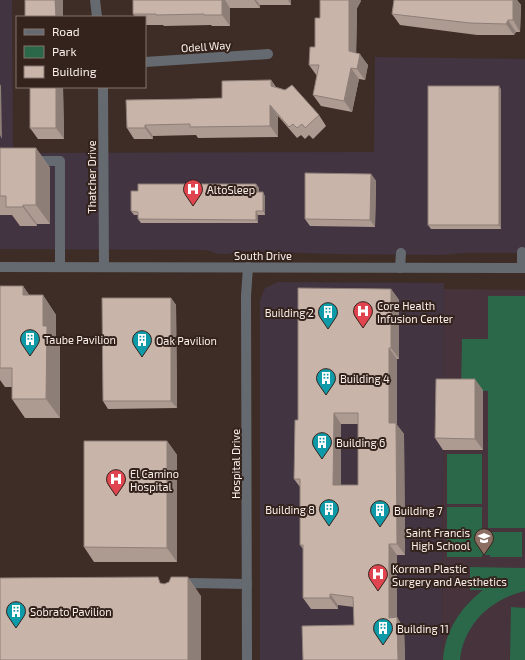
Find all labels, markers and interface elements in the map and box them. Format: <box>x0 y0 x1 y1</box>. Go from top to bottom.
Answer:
legend <box>16 16 146 88</box>
text: Road <box>52 24 80 38</box>
street label: Odell Way <box>180 38 232 54</box>
text: Park <box>52 44 77 58</box>
text: Building <box>52 64 97 78</box>
street label: Thatcher Drive <box>85 140 98 214</box>
hospital icon: AltoSleep <box>182 178 204 206</box>
place label: AltoSleep <box>207 183 255 196</box>
street label: South Drive <box>234 249 292 262</box>
place label: Core Health Infusion Center <box>377 299 454 325</box>
hospital icon: Core Health Infusion Center <box>352 300 374 328</box>
building icon: Building 2 <box>317 301 339 329</box>
place label: Building 2 <box>265 306 314 319</box>
building icon: Taube Pavilion <box>19 328 41 356</box>
building icon: Oak Pavilion <box>131 329 153 357</box>
place label: Taube Pavilion <box>44 333 116 346</box>
place label: Oak Pavilion <box>156 334 217 347</box>
building icon: Building 4 <box>315 367 337 395</box>
place label: Building 4 <box>340 372 390 385</box>
street label: Hospital Drive <box>229 429 242 499</box>
building icon: Building 6 <box>311 431 333 459</box>
place label: Building 6 <box>336 436 385 449</box>
place label: El Camino Hospital <box>130 467 179 493</box>
hospital icon: El Camino Hospital <box>105 468 127 496</box>
building icon: Building 8 <box>318 498 340 526</box>
building icon: Building 7 <box>369 499 391 527</box>
place label: Building 8 <box>265 503 315 516</box>
place label: Building 7 <box>394 504 443 517</box>
place label: Saint Francis High School <box>406 526 471 552</box>
school or university icon: Saint Francis High School <box>473 527 495 555</box>
place label: Korman Plastic Surgery and Aesthetics <box>392 562 507 588</box>
hospital icon: Korman Plastic Surgery and Aesthetics <box>367 563 389 591</box>
building icon: Sobrato Pavilion <box>5 600 27 628</box>
place label: Sobrato Pavilion <box>30 605 112 618</box>
building icon: Building 11 <box>372 617 394 645</box>
place label: Building 11 <box>397 622 449 635</box>

